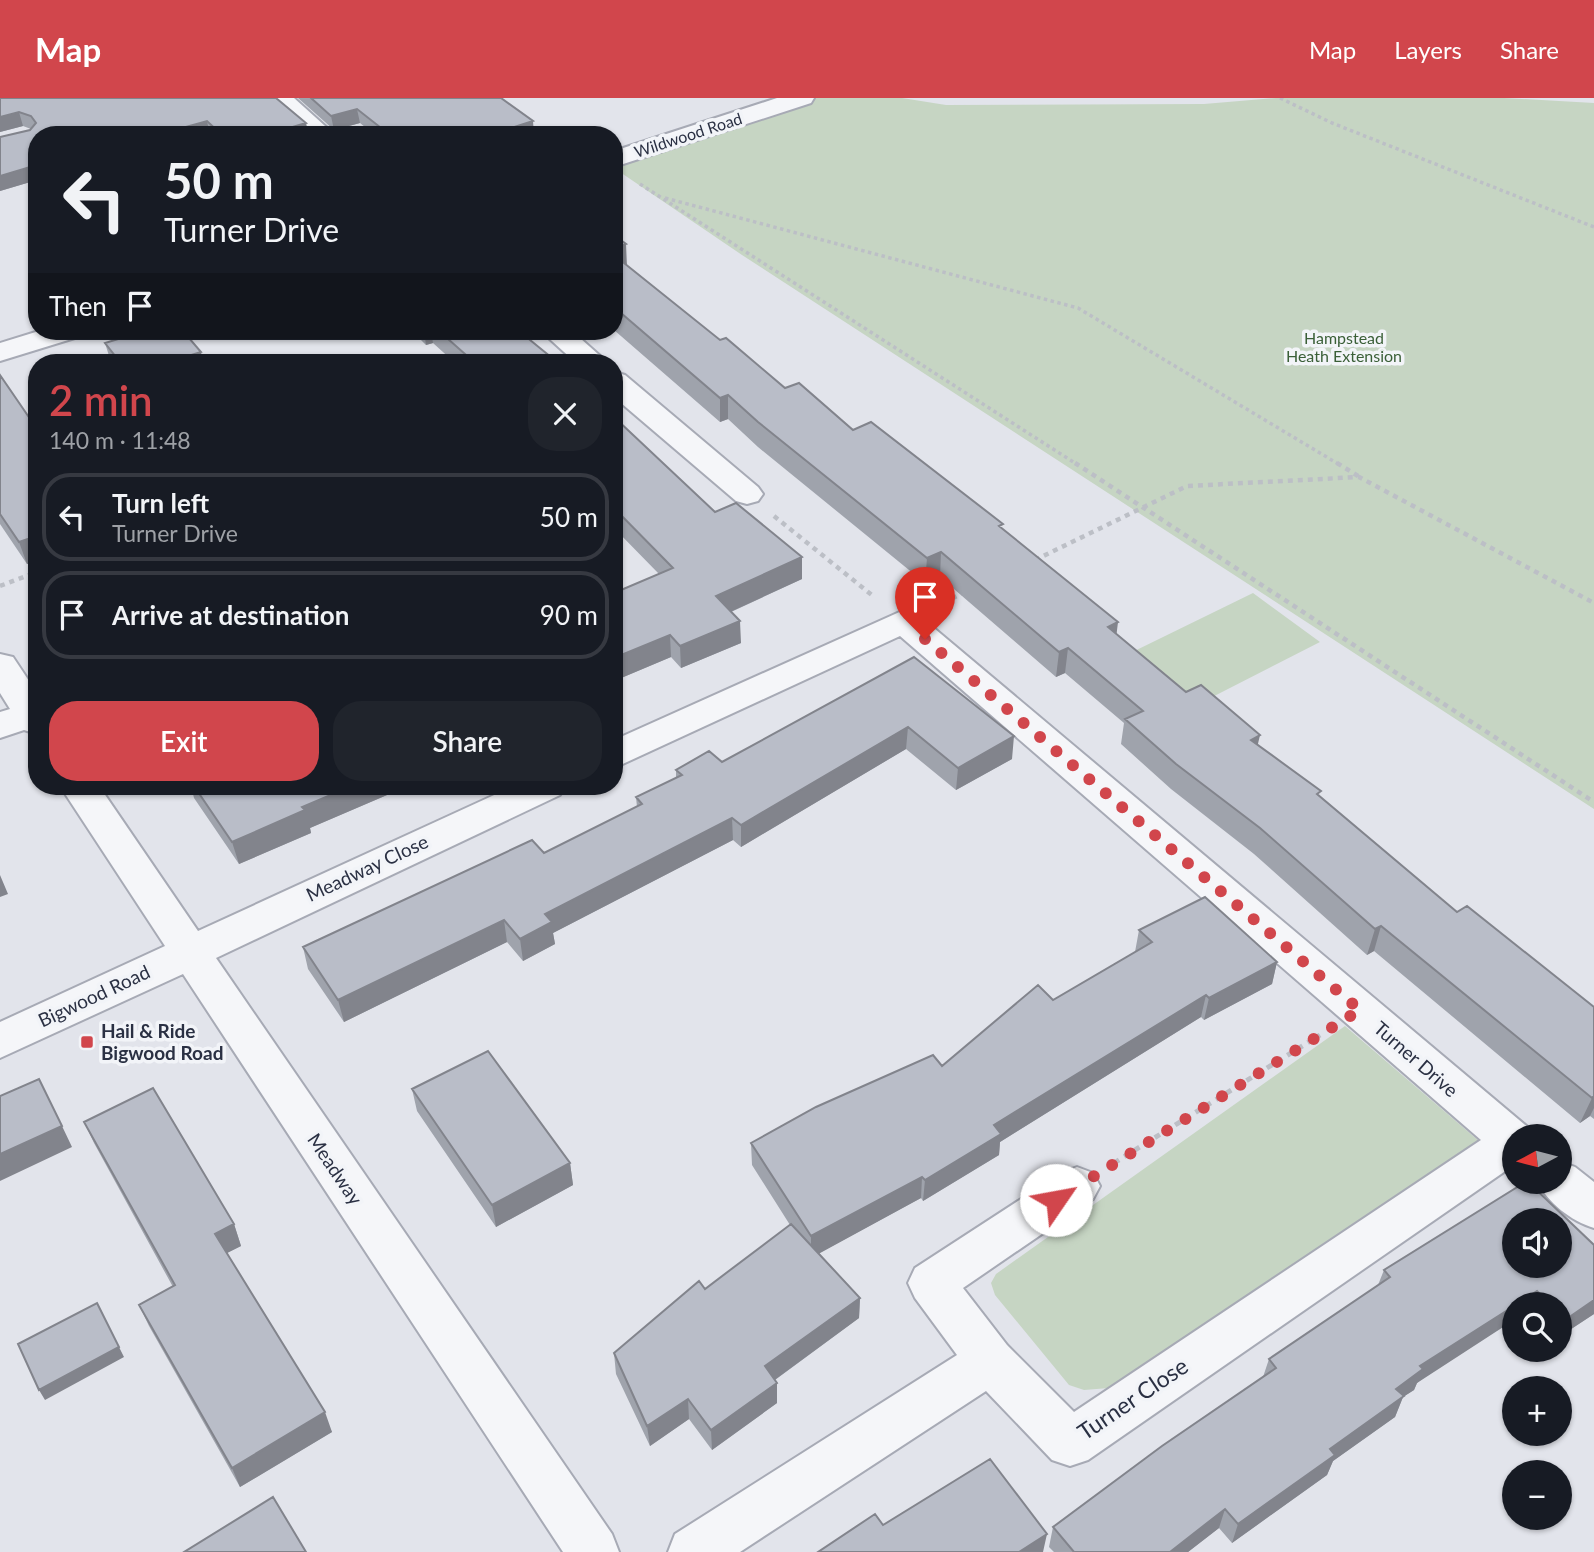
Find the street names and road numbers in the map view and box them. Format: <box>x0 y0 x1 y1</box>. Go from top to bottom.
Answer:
street label: Wildwood Road <box>632 108 744 161</box>
street label: Meadway Close <box>302 829 431 906</box>
street label: Bigwood Road <box>34 960 153 1031</box>
street label: Turner Drive <box>1370 1016 1463 1101</box>
street label: Meadway <box>303 1129 368 1209</box>
street label: Turner Close <box>1072 1351 1193 1445</box>

